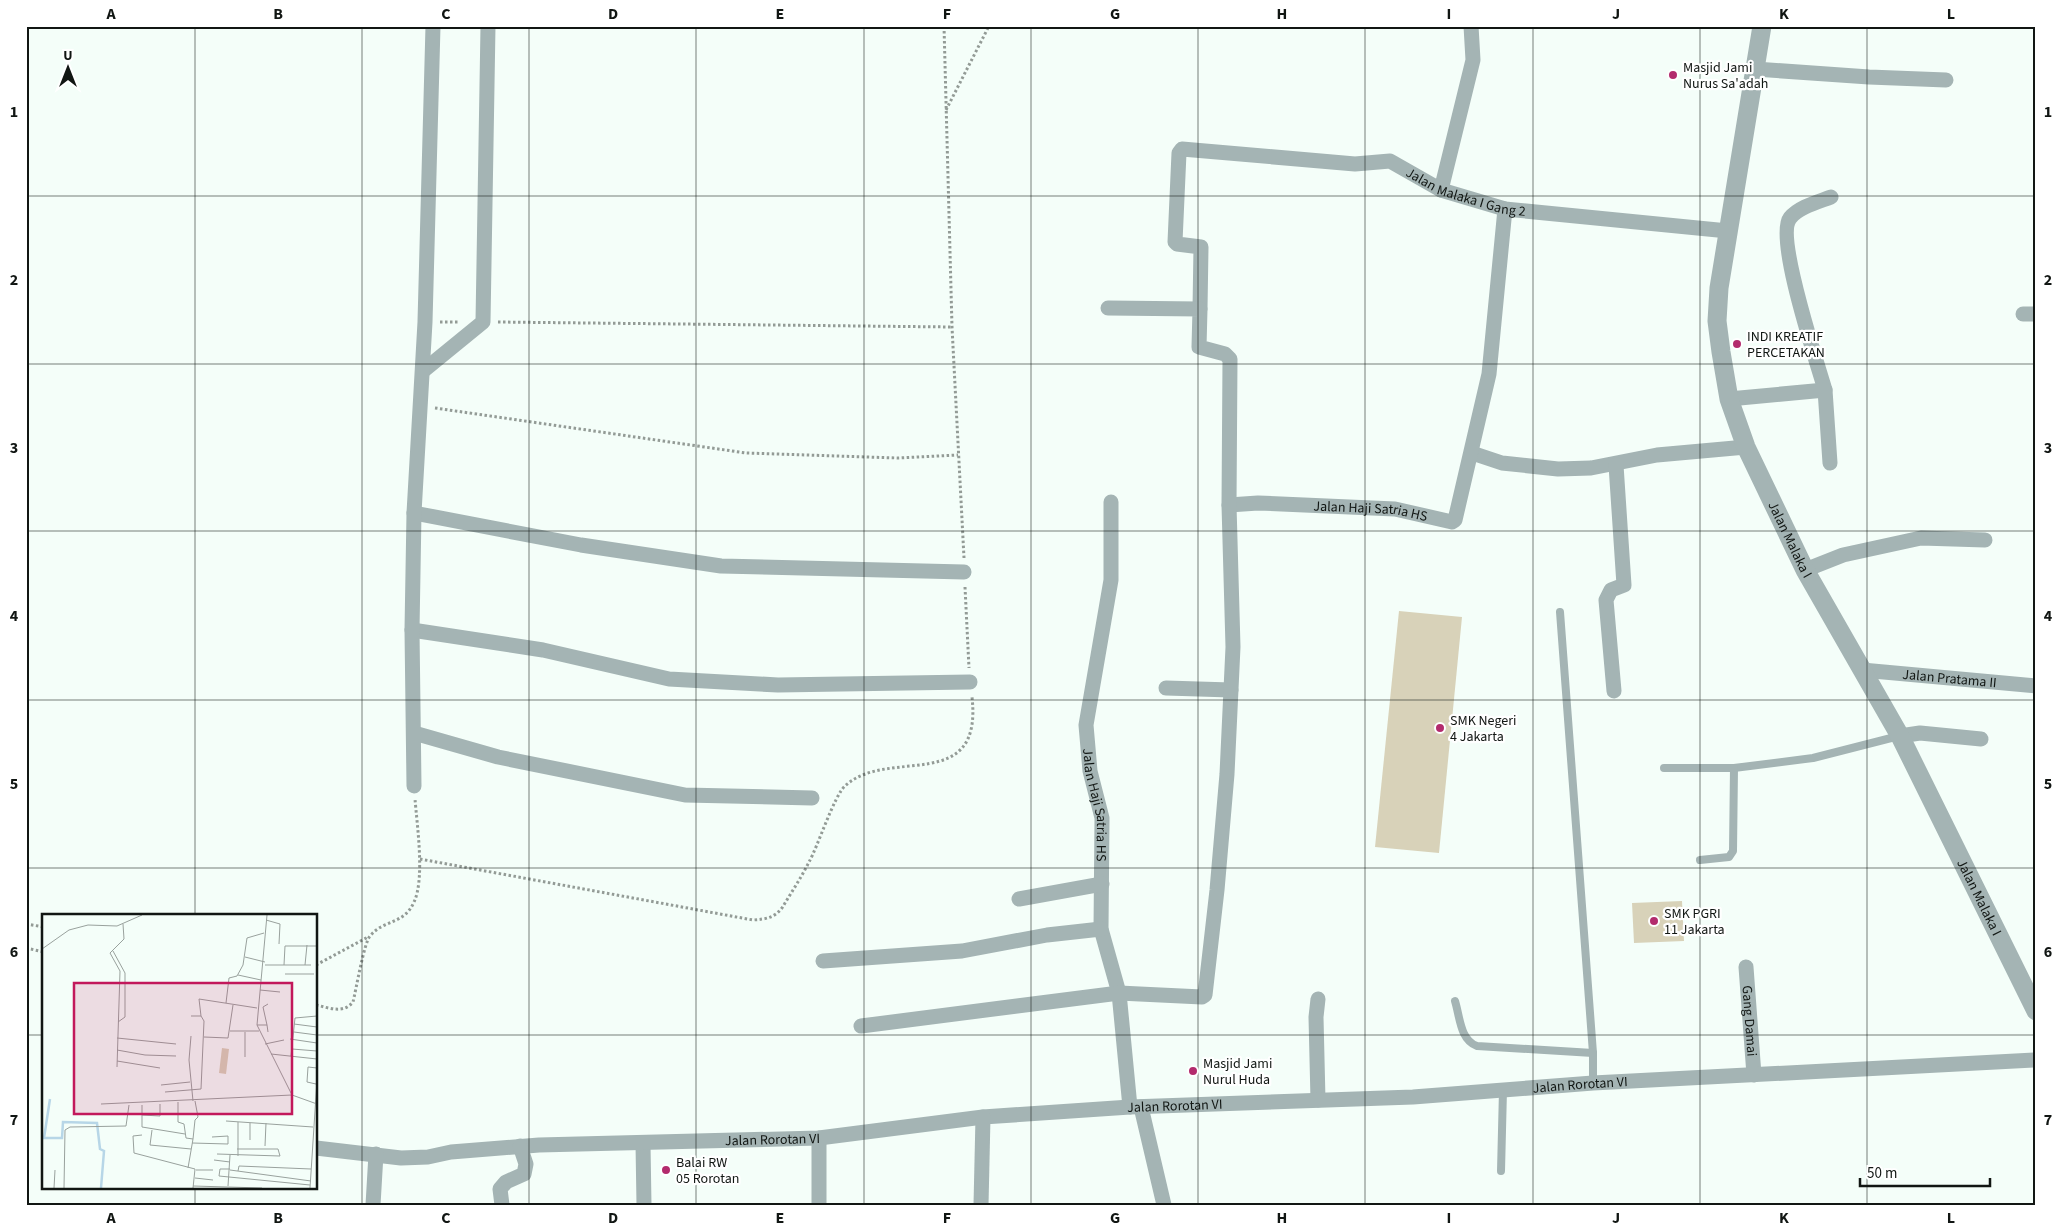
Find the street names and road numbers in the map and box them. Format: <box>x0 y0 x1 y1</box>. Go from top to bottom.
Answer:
street label: Jalan Malaka I Gang 2 <box>1402 163 1527 222</box>
street label: Jalan Haji Satria HS <box>1313 496 1429 527</box>
street label: Jalan Malaka I <box>1762 498 1817 582</box>
street label: Jalan Pratama II <box>1902 665 1998 693</box>
street label: Jalan Haji Satria HS <box>1077 748 1111 862</box>
street label: Jalan Malaka I <box>1951 856 2006 939</box>
street label: Gang Damai <box>1736 985 1762 1057</box>
street label: Jalan Rorotan VI <box>1532 1072 1628 1099</box>
street label: Jalan Rorotan VI <box>1127 1095 1223 1118</box>
street label: Jalan Rorotan VI <box>725 1129 820 1151</box>

